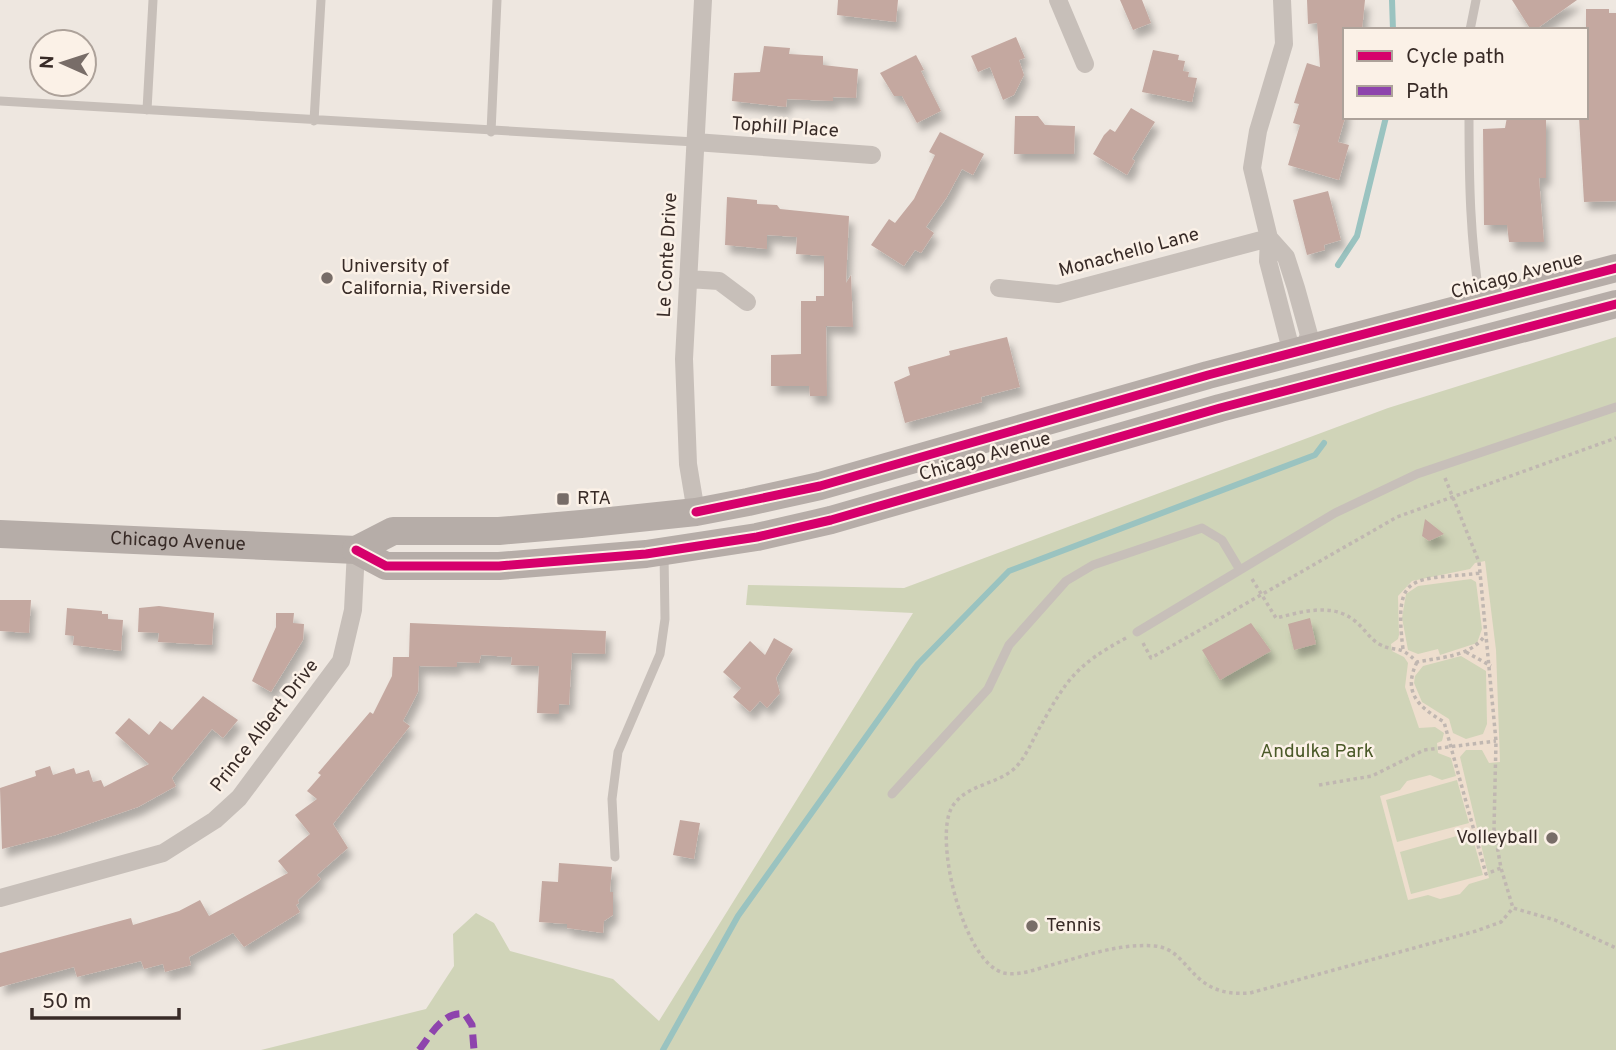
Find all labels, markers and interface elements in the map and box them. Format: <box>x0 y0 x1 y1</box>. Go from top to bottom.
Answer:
north arrow <box>28 28 98 98</box>
legend <box>1343 28 1588 119</box>
text: Cycle path <box>1406 44 1505 71</box>
text: N <box>36 55 60 70</box>
text: Path <box>1406 79 1449 106</box>
street label: Tophill Place <box>730 112 840 144</box>
street label: Le Conte Drive <box>653 192 683 318</box>
street label: Monachello Lane <box>1056 223 1202 283</box>
street label: Chicago Avenue <box>1448 247 1586 305</box>
place label: University of California, Riverside <box>341 255 511 301</box>
marker: University of California, Riverside <box>319 270 335 286</box>
street label: Chicago Avenue <box>916 427 1054 487</box>
place label: RTA <box>577 487 611 511</box>
marker: RTA <box>555 491 571 507</box>
street label: Chicago Avenue <box>109 527 246 557</box>
street label: Prince Albert Drive <box>206 655 324 797</box>
park label: Andulka Park <box>1260 740 1374 764</box>
place label: Volleyball <box>1456 826 1538 850</box>
marker: Volleyball <box>1544 830 1560 846</box>
place label: Tennis <box>1046 914 1101 938</box>
marker: Tennis <box>1024 918 1040 934</box>
scale bar <box>32 976 178 1020</box>
text: 50 m <box>42 989 91 1016</box>

